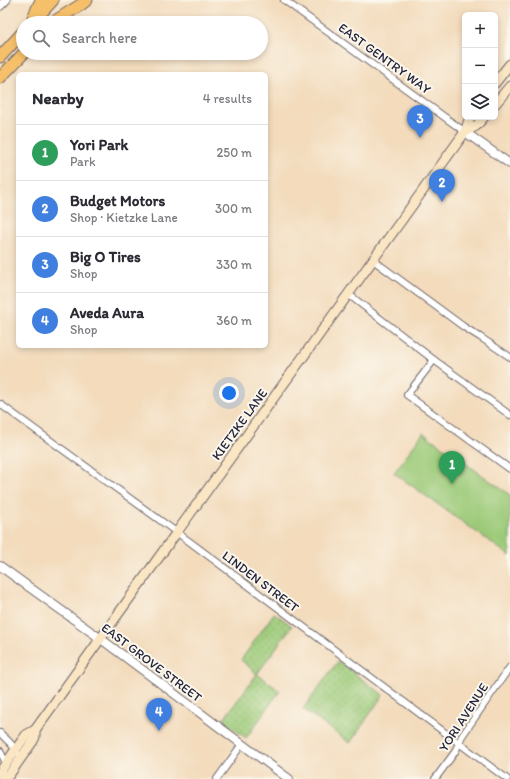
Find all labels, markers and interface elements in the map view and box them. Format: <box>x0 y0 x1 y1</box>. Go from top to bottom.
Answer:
map controls <box>462 12 498 120</box>
button: + <box>462 12 498 48</box>
search box <box>16 16 268 60</box>
street label: EAST GENTRY WAY <box>336 20 434 97</box>
icon: search <box>30 27 52 49</box>
text: Search here <box>62 29 137 47</box>
button: − <box>462 48 498 84</box>
button: layers <box>462 84 498 120</box>
text: Nearby <box>32 88 84 108</box>
text: 4 results <box>203 91 252 106</box>
pin: 3 <box>407 105 433 138</box>
text: Yori Park <box>70 136 128 154</box>
text: 1 <box>42 145 48 160</box>
text: 250 m <box>216 145 252 160</box>
text: Park <box>70 154 96 169</box>
pin: 2 <box>429 169 455 202</box>
text: Budget Motors <box>70 192 165 210</box>
text: 2 <box>42 201 48 216</box>
text: 300 m <box>215 201 252 216</box>
text: Shop · Kietzke Lane <box>70 210 178 225</box>
text: Big O Tires <box>70 248 141 266</box>
text: 3 <box>41 257 49 272</box>
text: 330 m <box>216 257 252 272</box>
text: Shop <box>70 266 97 281</box>
text: Aveda Aura <box>70 304 144 322</box>
text: 4 <box>41 313 49 328</box>
text: 360 m <box>216 313 252 328</box>
text: Shop <box>70 322 97 337</box>
your location <box>219 383 239 403</box>
street label: KIETZKE LANE <box>208 386 270 463</box>
pin: 1 <box>439 451 465 484</box>
street label: LINDEN STREET <box>219 548 302 615</box>
street label: EAST GROVE STREET <box>99 620 205 705</box>
street label: YORI AVENUE <box>436 680 491 754</box>
pin: 4 <box>146 698 172 731</box>

